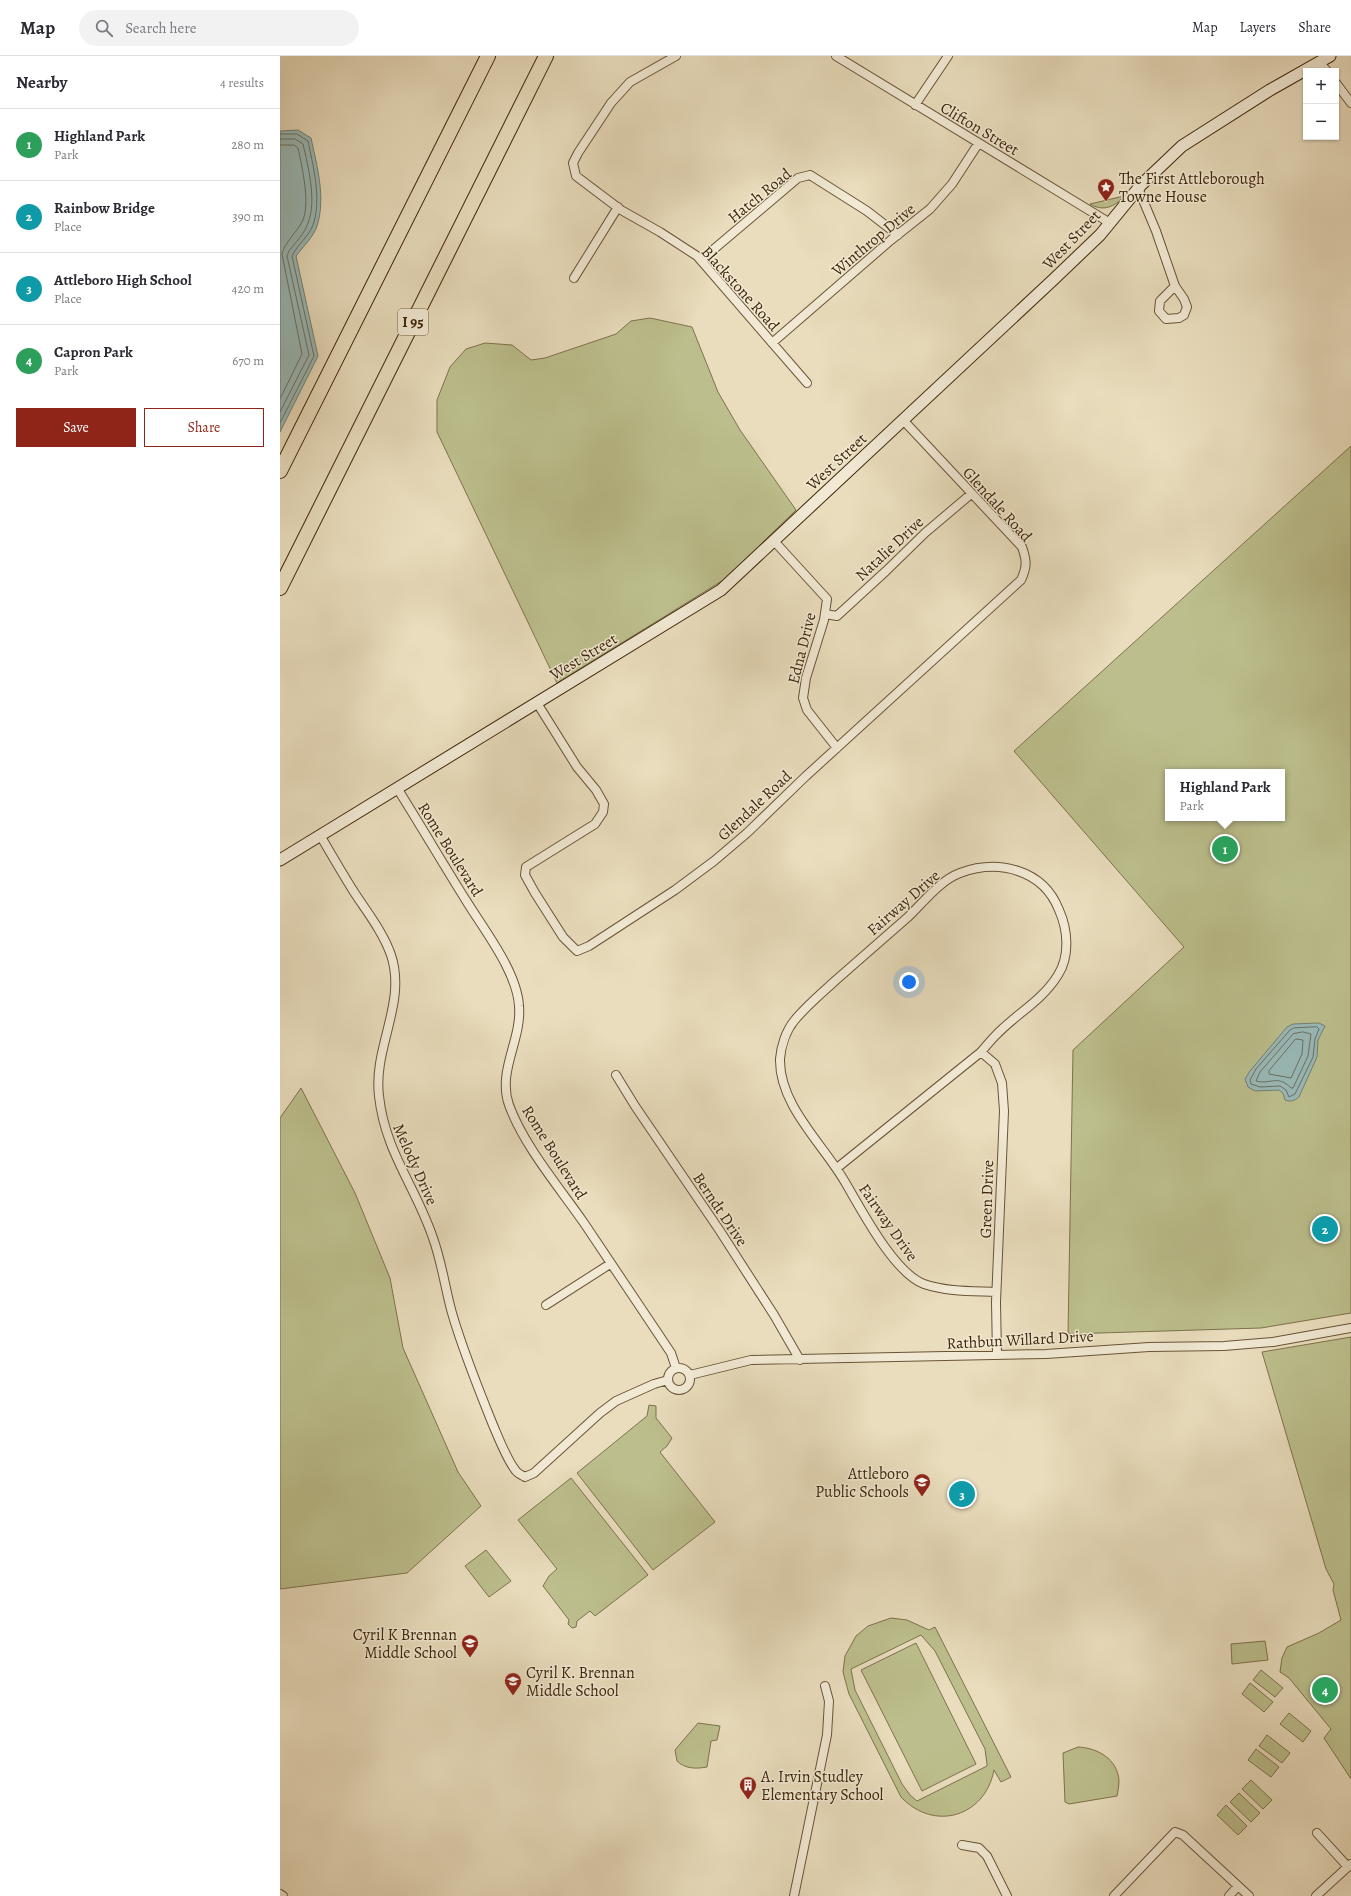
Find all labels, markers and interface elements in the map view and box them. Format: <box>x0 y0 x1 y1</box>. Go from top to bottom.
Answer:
search box <box>79 10 359 46</box>
text: Map <box>20 15 55 41</box>
icon: search <box>93 17 115 39</box>
text: Search here <box>125 18 197 38</box>
text: Map <box>1192 18 1218 37</box>
text: Layers <box>1240 18 1276 37</box>
text: Share <box>1298 18 1331 37</box>
map controls <box>1303 68 1339 140</box>
button: + <box>1303 68 1339 104</box>
text: Nearby <box>16 71 67 94</box>
text: 4 results <box>220 74 264 91</box>
street label: Clifton Street <box>936 97 1023 161</box>
button: − <box>1303 104 1339 140</box>
text: Highland Park <box>54 126 145 146</box>
text: 1 <box>27 136 31 153</box>
text: 280 m <box>231 136 264 153</box>
text: Park <box>54 146 78 163</box>
street label: Hatch Road <box>723 163 797 228</box>
place label: The First Attleborough Towne House <box>1119 168 1265 208</box>
place icon: The First Attleborough Towne House <box>1096 177 1116 202</box>
text: Rainbow Bridge <box>54 198 155 218</box>
street label: Winthrop Drive <box>826 198 920 282</box>
street label: West Street <box>1037 205 1106 275</box>
text: 2 <box>26 208 32 225</box>
text: 390 m <box>232 208 264 225</box>
text: Place <box>54 218 82 235</box>
street label: Blackstone Road <box>696 241 785 336</box>
text: Attleboro High School <box>54 270 192 290</box>
text: 3 <box>26 280 32 297</box>
text: 420 m <box>232 280 264 297</box>
text: Place <box>54 290 82 307</box>
road number: I 95 <box>398 309 428 335</box>
text: Capron Park <box>54 342 133 362</box>
text: 4 <box>26 352 32 369</box>
text: 670 m <box>232 352 264 369</box>
text: Park <box>54 362 78 379</box>
button: Save <box>16 408 136 447</box>
button: Share <box>144 408 264 447</box>
street label: West Street <box>801 428 872 496</box>
street label: Glendale Road <box>958 462 1037 547</box>
street label: Natalie Drive <box>851 511 929 586</box>
street label: Edna Drive <box>782 610 821 686</box>
street label: West Street <box>545 628 621 686</box>
street label: Glendale Road <box>713 765 797 846</box>
popup <box>1165 769 1285 821</box>
text: Highland Park <box>1180 777 1270 797</box>
text: Park <box>1180 797 1204 814</box>
street label: Rome Boulevard <box>413 798 488 901</box>
pin: 1 <box>1212 834 1238 864</box>
street label: Fairway Drive <box>862 865 945 941</box>
your location <box>899 972 919 992</box>
street label: Rome Boulevard <box>517 1101 592 1204</box>
street label: Melody Drive <box>387 1120 443 1209</box>
street label: Green Drive <box>975 1159 999 1239</box>
street label: Berndt Drive <box>687 1168 753 1251</box>
street label: Fairway Drive <box>853 1179 923 1266</box>
pin: 2 <box>1312 1214 1338 1244</box>
street label: Rathbun Willard Drive <box>946 1325 1094 1355</box>
place label: Attleboro Public Schools <box>815 1463 909 1503</box>
school or university icon: Attleboro Public Schools <box>912 1472 932 1497</box>
pin: 3 <box>949 1479 975 1509</box>
place label: Cyril K Brennan Middle School <box>353 1624 457 1664</box>
school or university icon: Cyril K Brennan Middle School <box>460 1633 480 1658</box>
place label: Cyril K. Brennan Middle School <box>526 1662 635 1702</box>
school or university icon: Cyril K. Brennan Middle School <box>503 1671 523 1696</box>
pin: 4 <box>1312 1675 1338 1705</box>
place label: A. Irvin Studley Elementary School <box>760 1766 884 1806</box>
building icon: A. Irvin Studley Elementary School <box>738 1775 758 1800</box>

